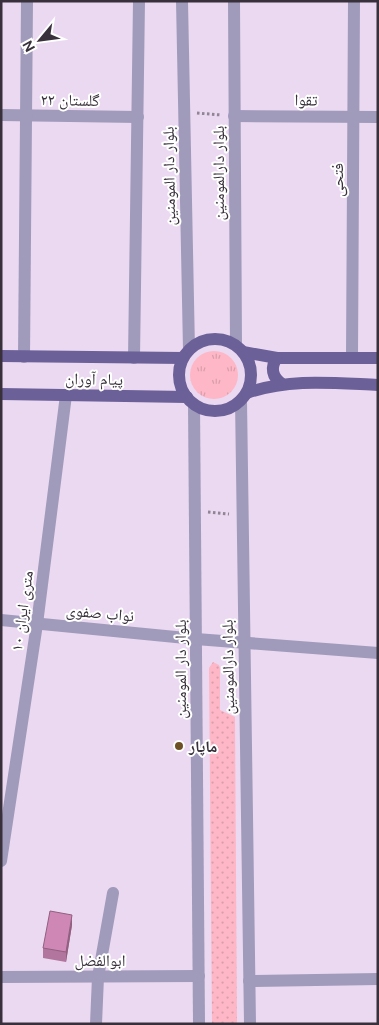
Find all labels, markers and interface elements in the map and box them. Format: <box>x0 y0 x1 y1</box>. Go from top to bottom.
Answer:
north arrow <box>15 15 65 65</box>
text: N <box>18 37 39 55</box>
street label: گلستان ۲۲ <box>40 89 100 111</box>
street label: تقوا <box>294 89 318 111</box>
street label: بلوار دارالمومنین <box>208 125 229 221</box>
street label: بلوار دار المومنین <box>158 126 180 226</box>
street label: فتحی <box>327 163 348 197</box>
street label: پیام آوران <box>65 368 123 390</box>
street label: ۱۰ متری ایران <box>6 569 38 653</box>
street label: نواب صفوی <box>65 600 135 626</box>
street label: بلوار دار المومنین <box>170 619 191 719</box>
street label: بلوار دارالمومنین <box>217 619 239 715</box>
place label: ماپار <box>188 736 217 757</box>
marker: ماپار <box>173 740 185 752</box>
street label: ابوالفضل <box>75 950 126 971</box>

